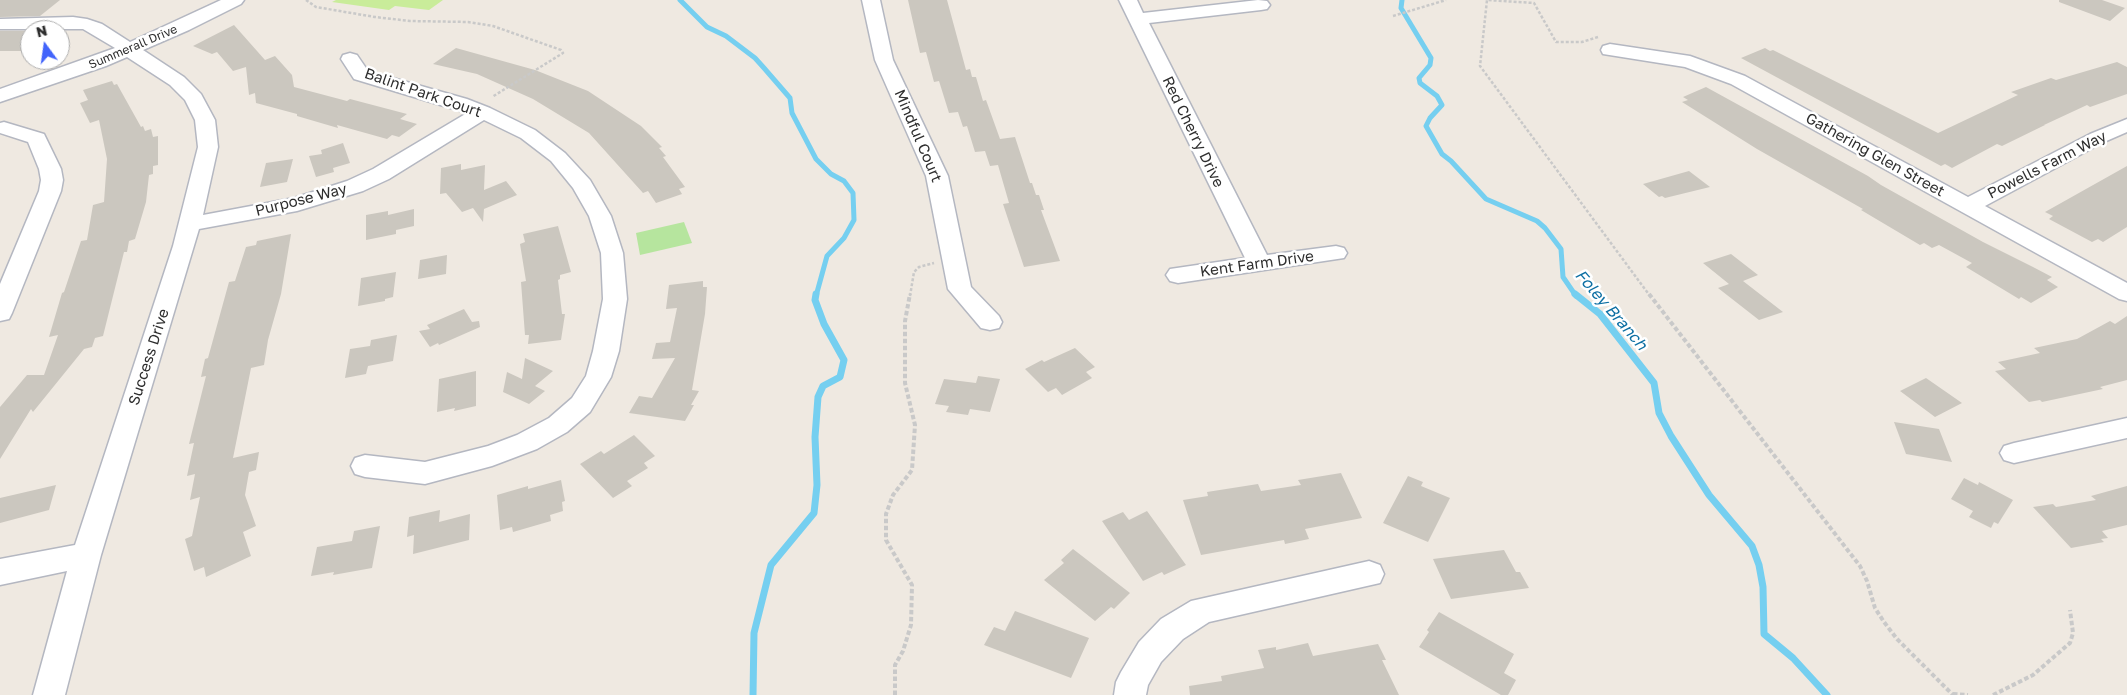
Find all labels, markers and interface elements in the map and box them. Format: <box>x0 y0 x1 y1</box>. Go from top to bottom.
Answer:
north arrow <box>20 20 70 70</box>
text: N <box>34 21 49 40</box>
street label: Summerall Drive <box>87 22 179 72</box>
street label: Balint Park Court <box>362 64 484 122</box>
street label: Red Cherry Drive <box>1158 74 1228 190</box>
street label: Mindful Court <box>890 87 946 185</box>
street label: Gathering Glen Street <box>1802 109 1948 201</box>
street label: Powells Farm Way <box>1985 127 2109 203</box>
street label: Purpose Way <box>253 180 349 220</box>
street label: Kent Farm Drive <box>1199 247 1315 281</box>
water label: Foley Branch <box>1571 266 1651 354</box>
street label: Success Drive <box>125 306 173 408</box>

